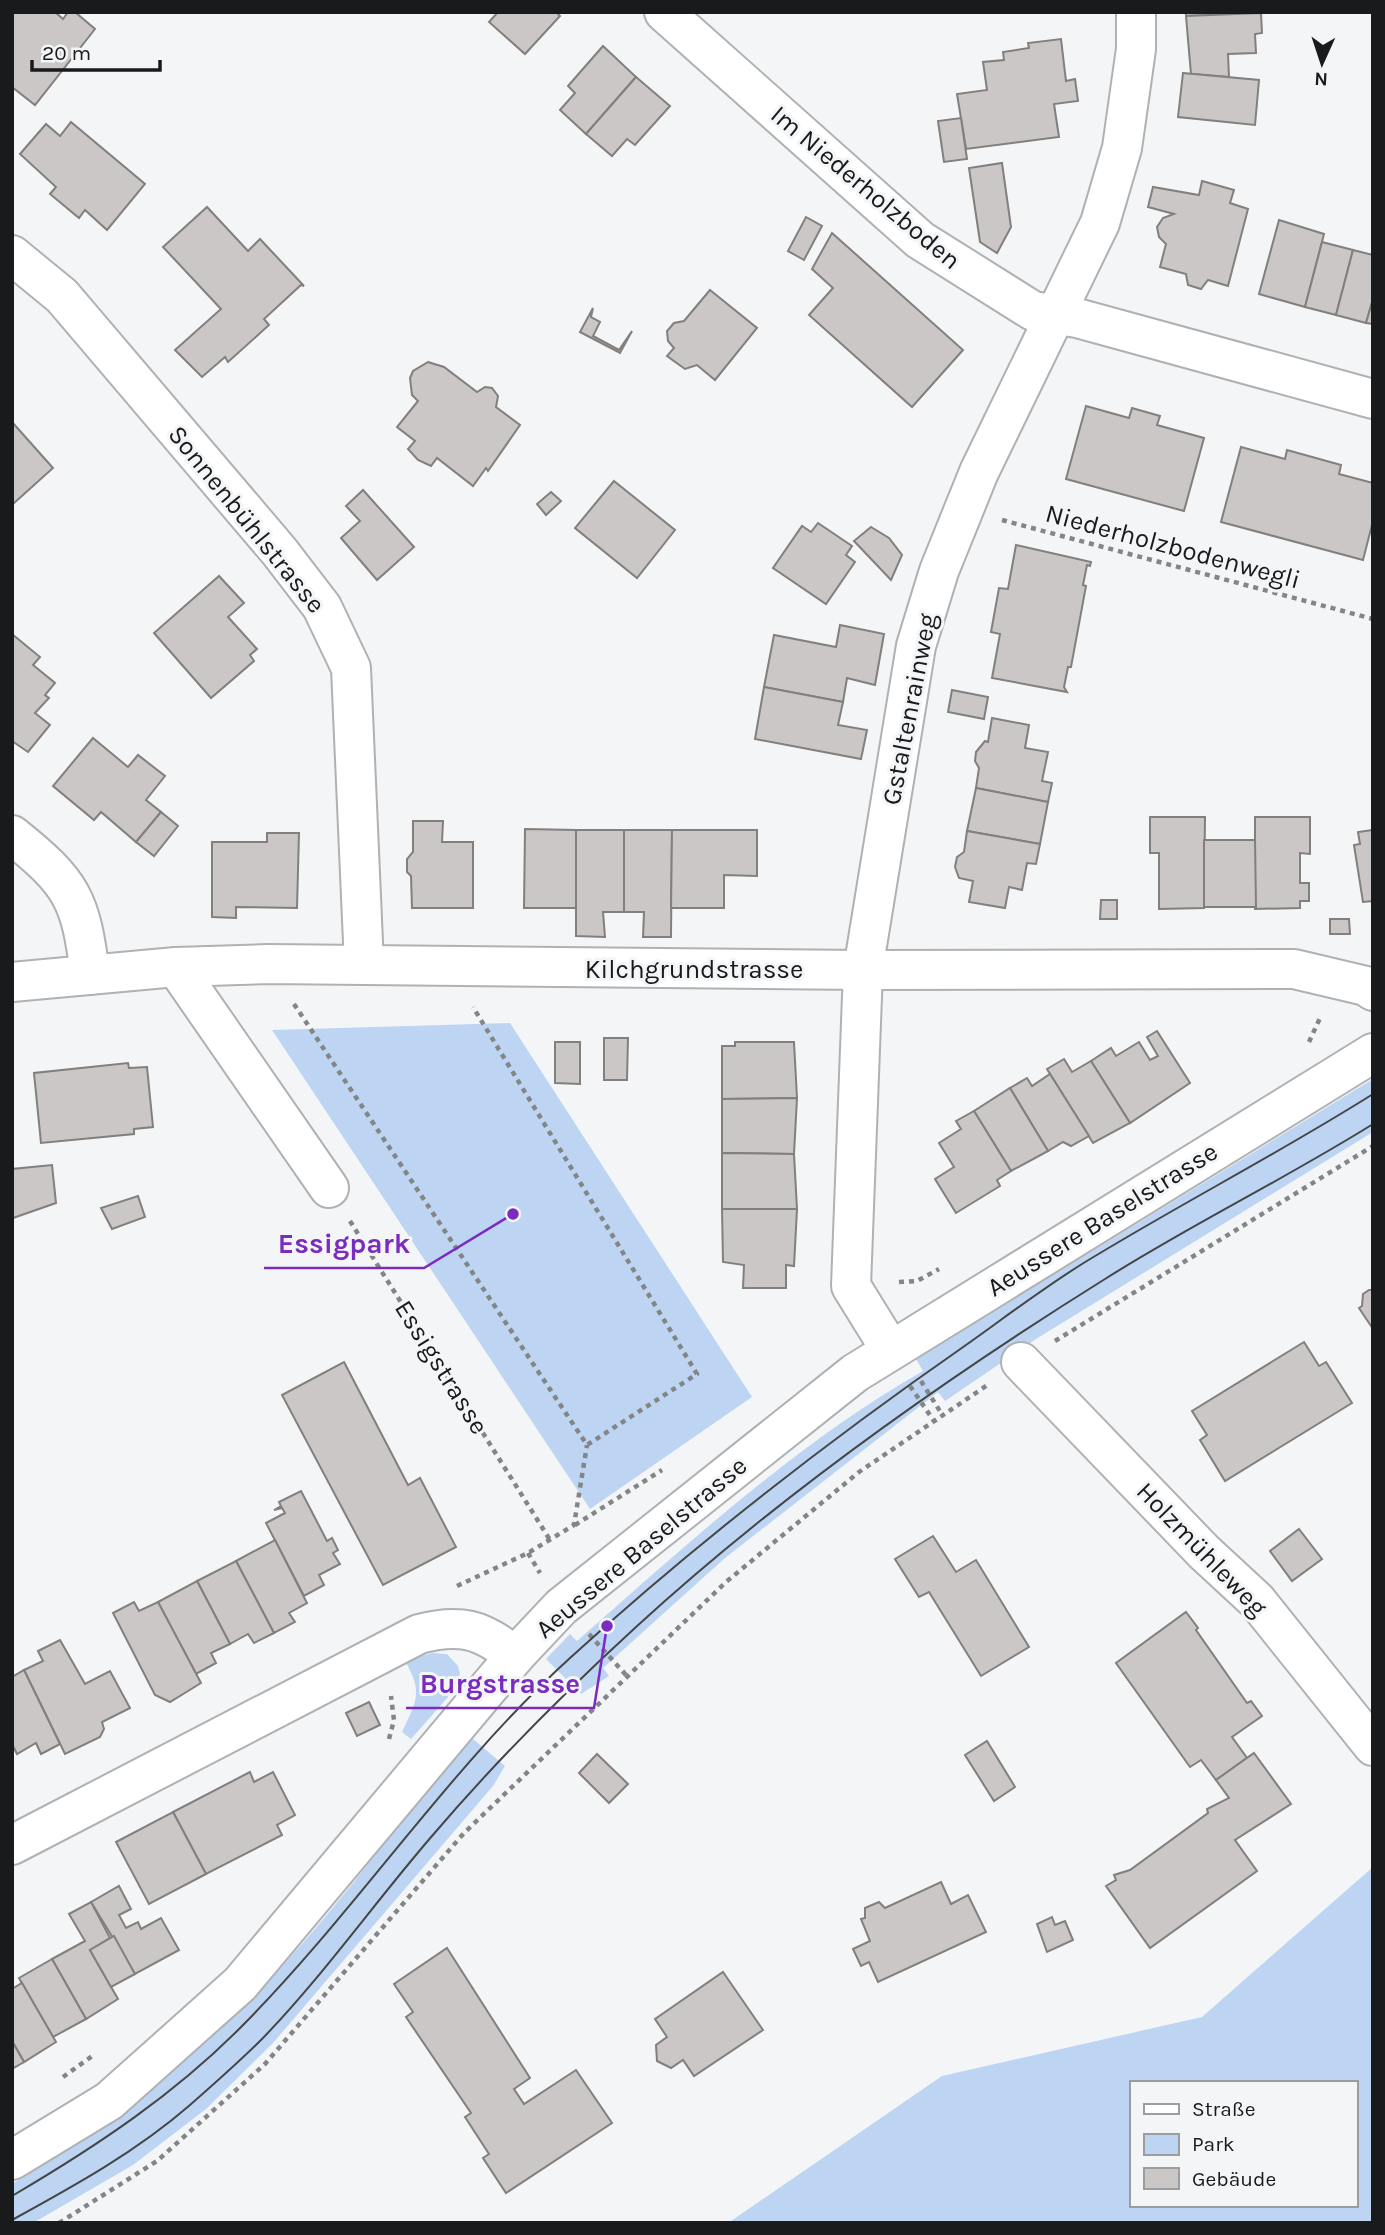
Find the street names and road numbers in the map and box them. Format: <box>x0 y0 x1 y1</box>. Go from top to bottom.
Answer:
street label: Im Niederholzboden <box>764 99 967 276</box>
street label: Sonnenbühlstrasse <box>161 419 332 619</box>
street label: Niederholzbodenwegli <box>1042 498 1304 595</box>
street label: Gstaltenrainweg <box>876 610 943 808</box>
street label: Kilchgrundstrasse <box>585 954 803 985</box>
street label: Aeussere Baselstrasse <box>981 1136 1223 1303</box>
street label: Essigstrasse <box>388 1295 495 1440</box>
street label: Aeussere Baselstrasse <box>529 1450 753 1645</box>
street label: Holzmühleweg <box>1130 1476 1274 1623</box>

